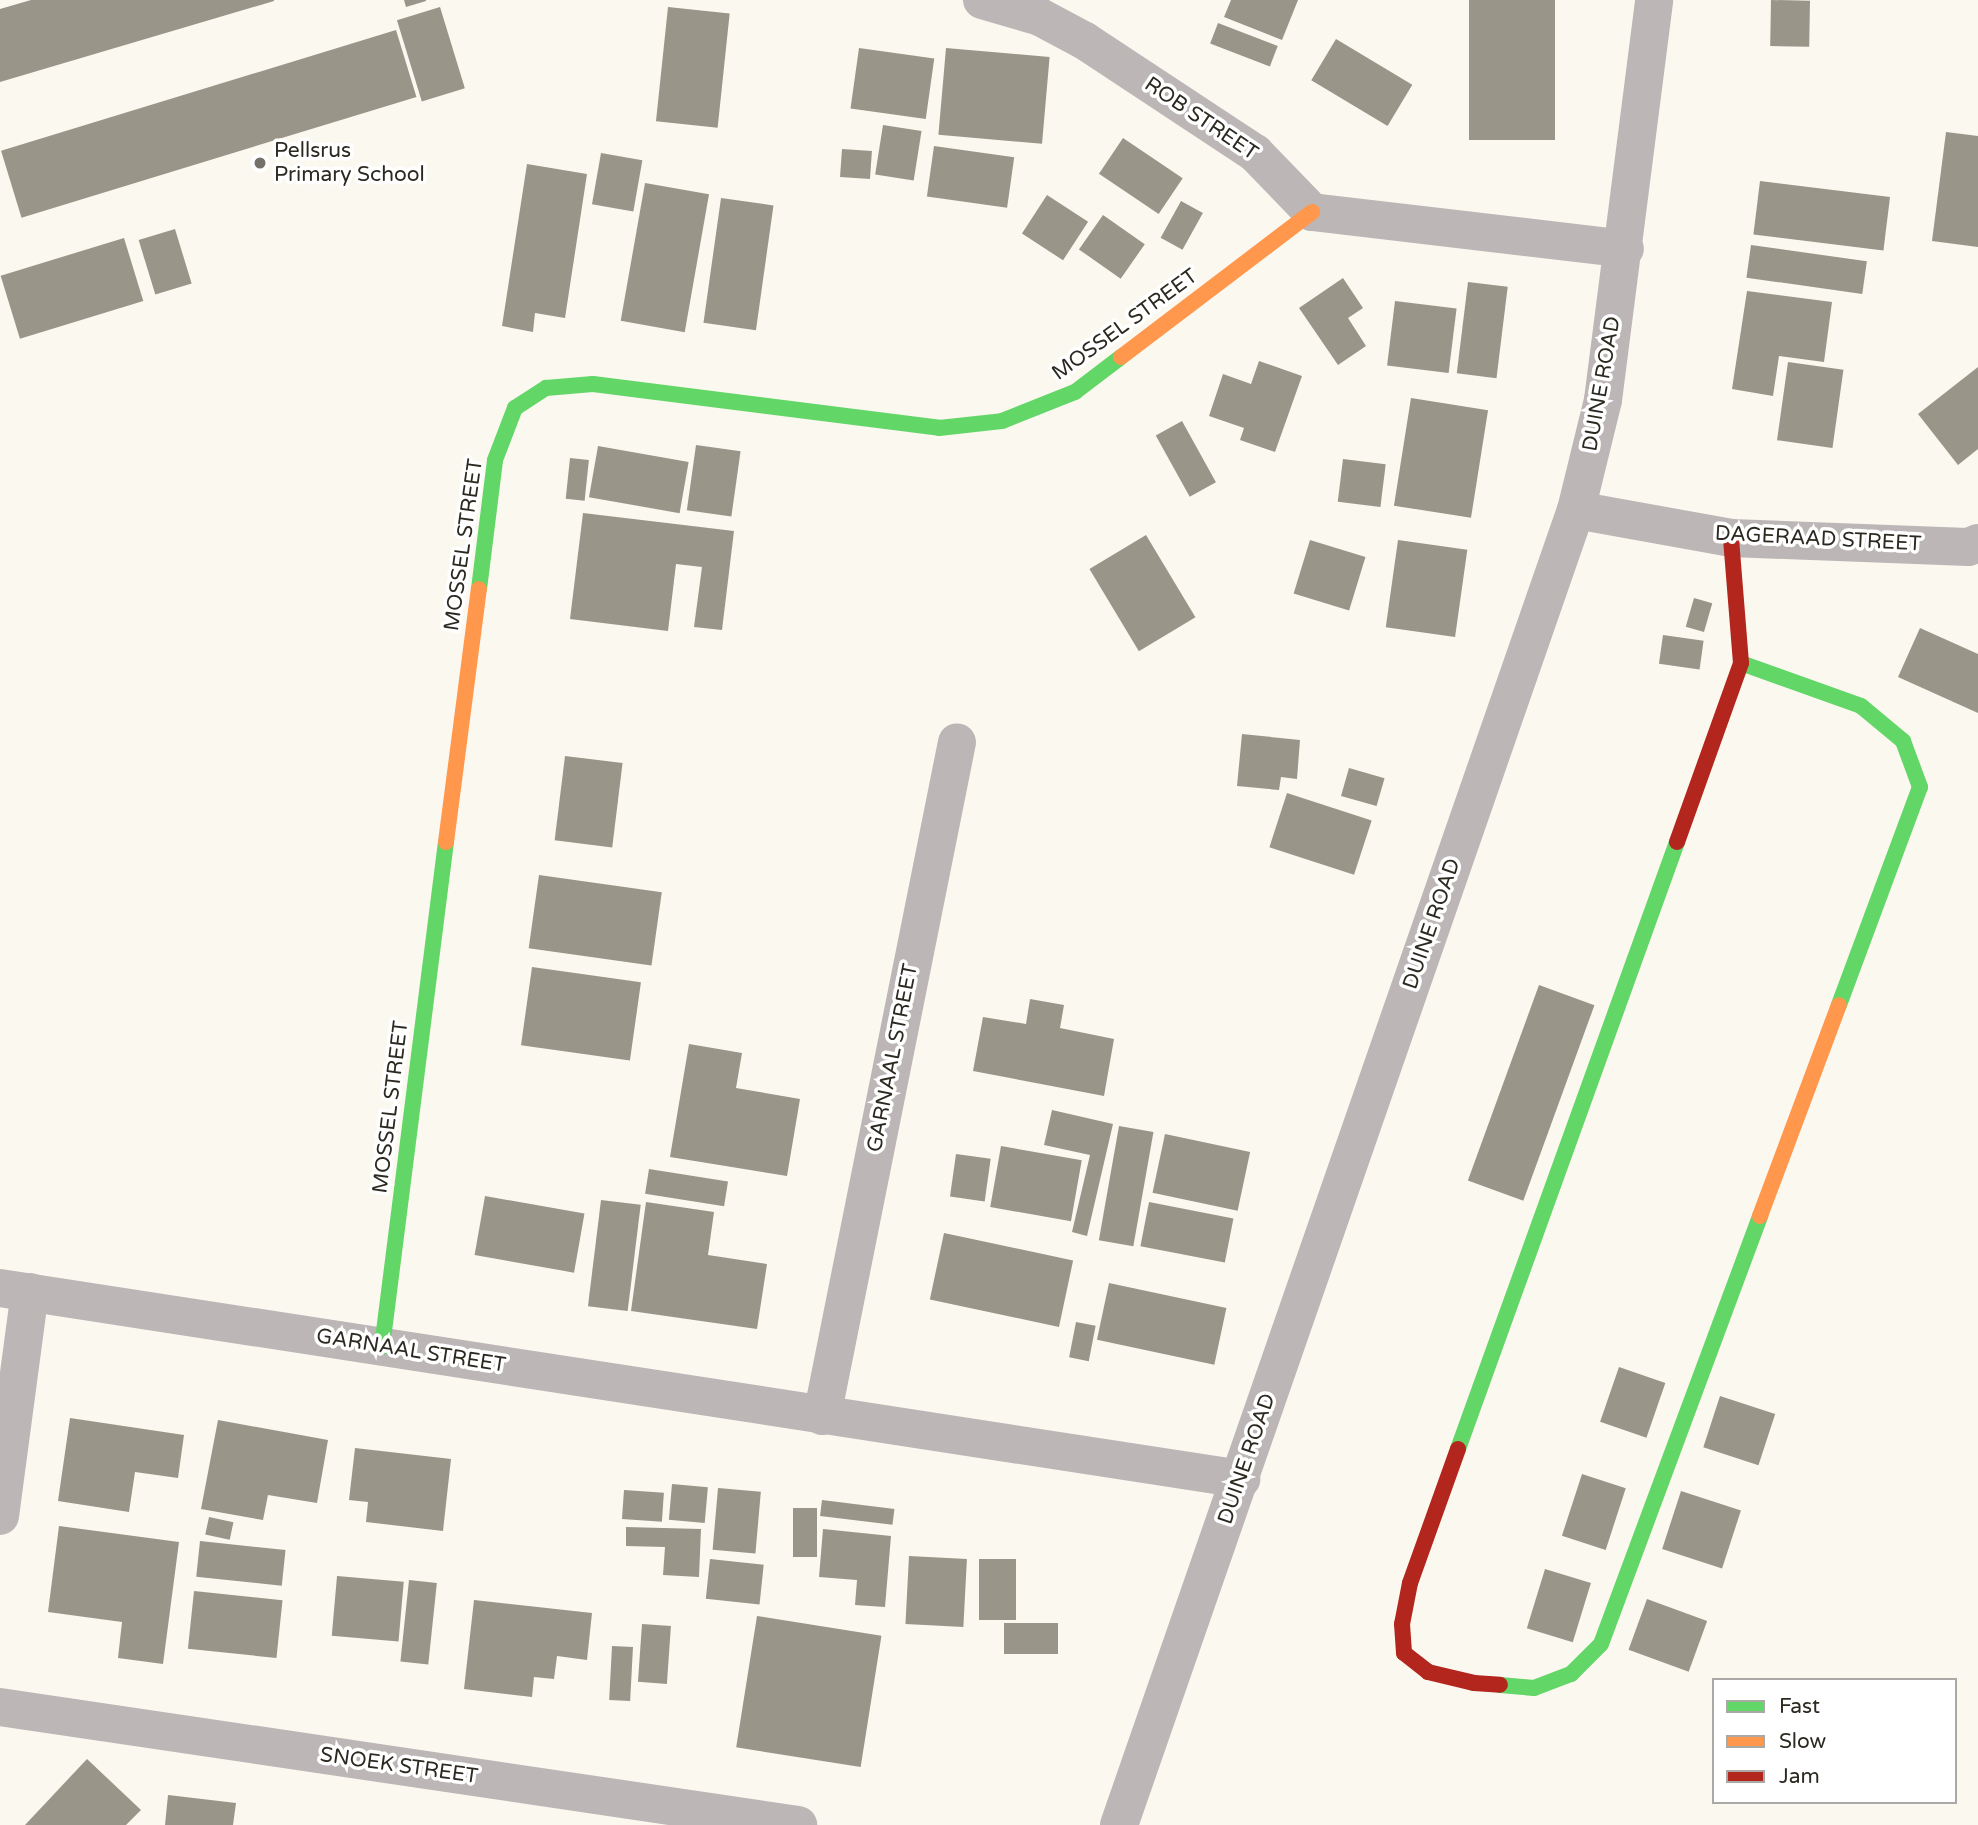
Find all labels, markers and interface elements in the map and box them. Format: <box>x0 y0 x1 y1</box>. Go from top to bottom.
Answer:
street label: ROB STREET <box>1139 72 1263 166</box>
place label: Pellsrus Primary School <box>274 138 425 188</box>
marker: Pellsrus Primary School <box>252 155 268 171</box>
street label: MOSSEL STREET <box>1047 264 1203 386</box>
street label: DUINE ROAD <box>1578 315 1626 453</box>
street label: MOSSEL STREET <box>439 457 489 633</box>
street label: DAGERAAD STREET <box>1714 521 1922 557</box>
street label: DUINE ROAD <box>1398 855 1466 993</box>
street label: GARNAAL STREET <box>862 962 924 1154</box>
street label: MOSSEL STREET <box>368 1019 414 1195</box>
street label: GARNAAL STREET <box>315 1324 507 1378</box>
street label: DUINE ROAD <box>1213 1390 1281 1528</box>
legend <box>1712 1678 1957 1804</box>
text: Fast <box>1779 1694 1820 1719</box>
text: Slow <box>1779 1729 1826 1754</box>
street label: SNOEK STREET <box>318 1742 480 1790</box>
text: Jam <box>1779 1764 1820 1789</box>

